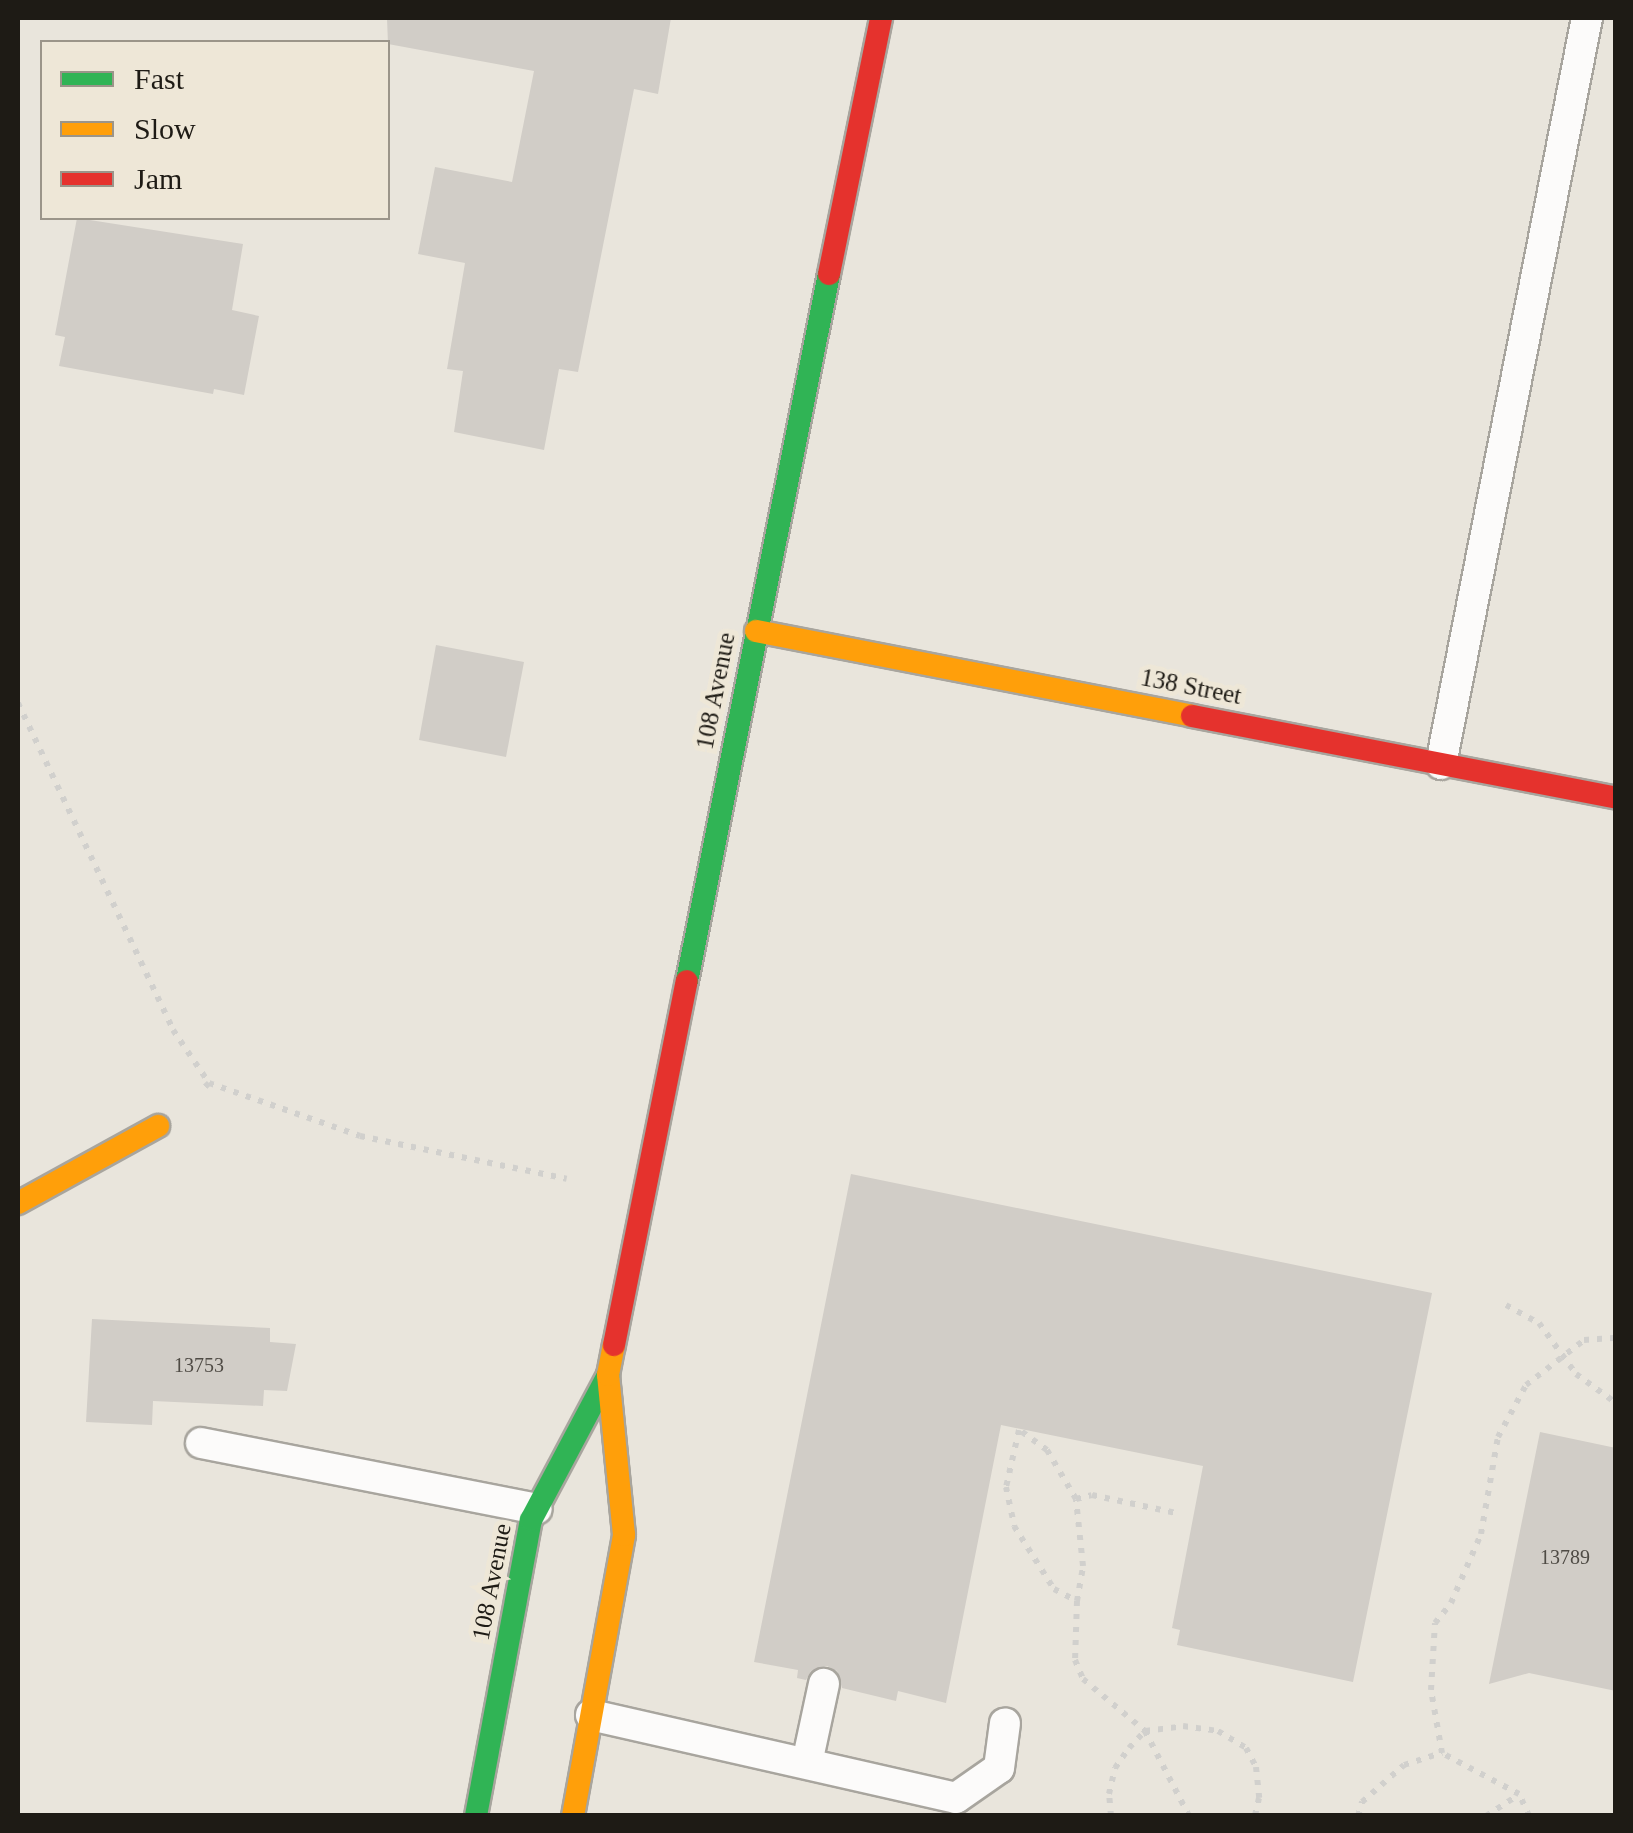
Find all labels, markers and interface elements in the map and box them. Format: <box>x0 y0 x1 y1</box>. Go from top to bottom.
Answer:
legend <box>40 40 390 220</box>
text: Fast <box>134 62 184 95</box>
text: Slow <box>134 112 196 145</box>
text: Jam <box>134 162 182 195</box>
street label: 108 Avenue <box>690 629 742 753</box>
street label: 138 Street <box>1138 663 1244 711</box>
house number: 13753 <box>174 1353 224 1377</box>
street label: 108 Avenue <box>466 1520 518 1644</box>
house number: 13789 <box>1540 1545 1590 1569</box>

